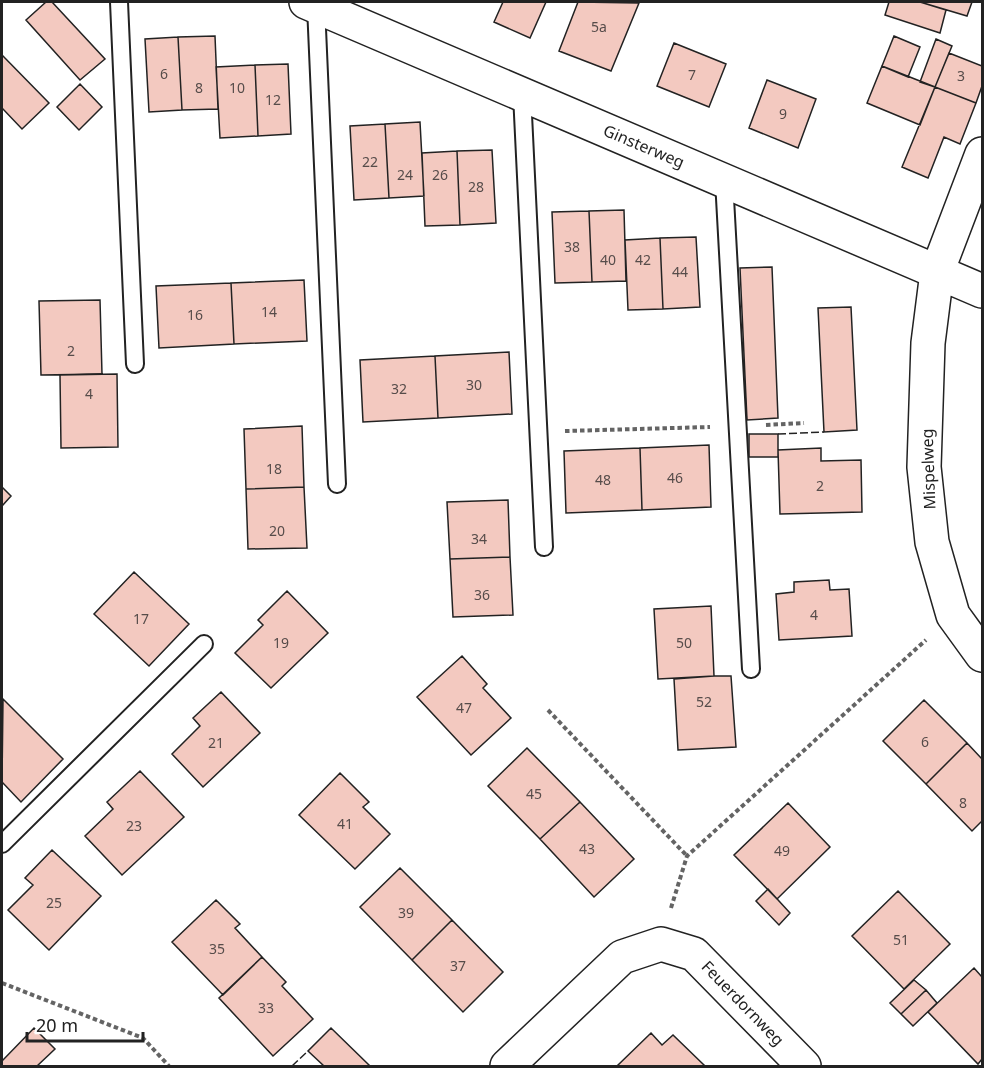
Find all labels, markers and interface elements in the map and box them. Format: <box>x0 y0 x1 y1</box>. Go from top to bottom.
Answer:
house number: 5a <box>591 17 607 36</box>
house number: 6 <box>160 64 168 83</box>
house number: 7 <box>688 65 696 84</box>
house number: 3 <box>957 66 965 85</box>
house number: 8 <box>195 78 203 97</box>
house number: 10 <box>229 78 245 97</box>
house number: 12 <box>265 90 281 109</box>
house number: 9 <box>779 104 787 123</box>
street label: Ginsterweg <box>600 119 688 173</box>
house number: 22 <box>362 152 378 171</box>
house number: 24 <box>397 165 413 184</box>
house number: 26 <box>432 165 448 184</box>
house number: 28 <box>468 177 484 196</box>
house number: 38 <box>564 237 580 256</box>
house number: 40 <box>600 250 616 269</box>
house number: 42 <box>635 250 651 269</box>
house number: 44 <box>672 262 688 281</box>
house number: 14 <box>261 302 277 321</box>
house number: 16 <box>187 305 203 324</box>
house number: 2 <box>67 341 75 360</box>
house number: 30 <box>466 375 482 394</box>
house number: 32 <box>391 379 407 398</box>
house number: 4 <box>85 384 93 403</box>
street label: Mispelweg <box>916 428 940 510</box>
house number: 18 <box>266 459 282 478</box>
house number: 46 <box>667 468 683 487</box>
house number: 48 <box>595 470 611 489</box>
house number: 2 <box>816 476 824 495</box>
house number: 20 <box>269 521 285 540</box>
house number: 34 <box>471 529 487 548</box>
house number: 36 <box>474 585 490 604</box>
house number: 4 <box>810 605 818 624</box>
house number: 17 <box>133 609 149 628</box>
house number: 19 <box>273 633 289 652</box>
house number: 50 <box>676 633 692 652</box>
house number: 52 <box>696 692 712 711</box>
house number: 47 <box>456 698 472 717</box>
house number: 6 <box>921 732 929 751</box>
house number: 21 <box>208 733 224 752</box>
house number: 45 <box>526 784 542 803</box>
house number: 8 <box>959 793 967 812</box>
house number: 41 <box>337 814 353 833</box>
house number: 23 <box>126 816 142 835</box>
house number: 43 <box>579 839 595 858</box>
house number: 49 <box>774 841 790 860</box>
house number: 25 <box>46 893 62 912</box>
house number: 39 <box>398 903 414 922</box>
house number: 51 <box>893 930 909 949</box>
house number: 35 <box>209 939 225 958</box>
house number: 37 <box>450 956 466 975</box>
street label: Feuerdornweg <box>697 956 789 1050</box>
house number: 33 <box>258 998 274 1017</box>
scale bar <box>27 1005 142 1043</box>
text: 20 m <box>36 1013 78 1037</box>

